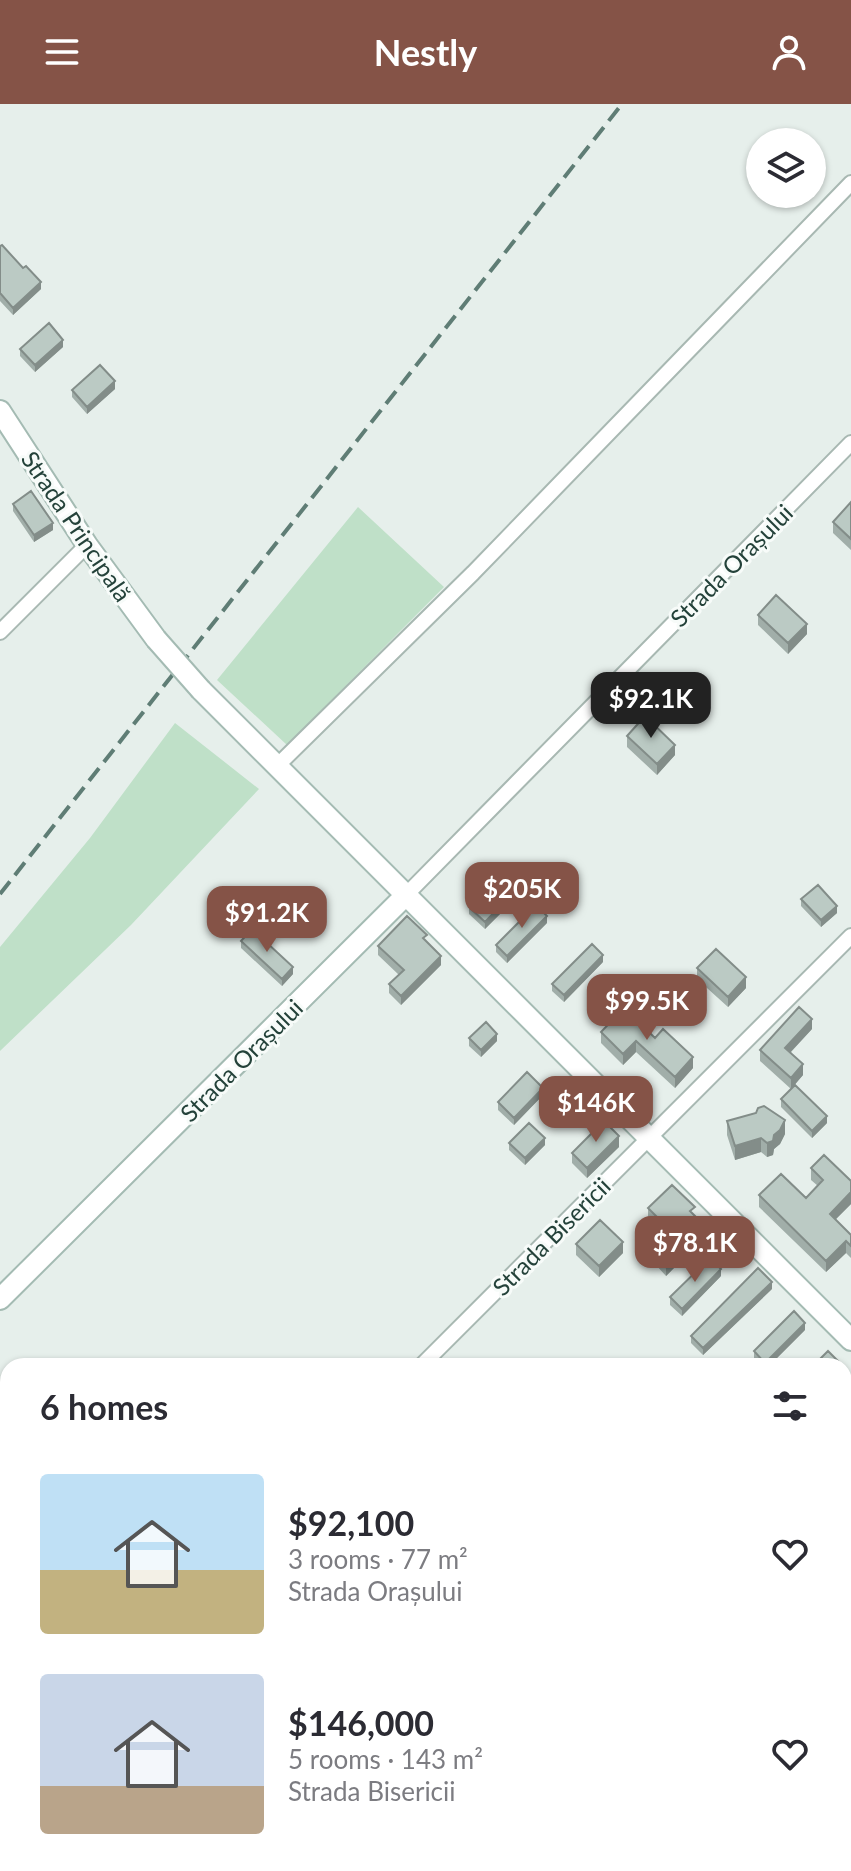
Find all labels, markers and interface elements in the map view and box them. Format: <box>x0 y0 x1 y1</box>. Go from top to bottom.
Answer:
icon: menu <box>40 30 84 74</box>
text: Nestly <box>374 30 477 74</box>
icon: person <box>767 30 811 74</box>
map controls <box>746 128 826 208</box>
button: layers <box>746 128 826 208</box>
street label: Strada Principală <box>16 445 138 607</box>
street label: Strada Orașului <box>664 498 798 632</box>
pin: $92.1K <box>586 672 716 740</box>
text: $92.1K <box>609 682 693 714</box>
pin: $205K <box>466 862 578 930</box>
text: $205K <box>483 872 561 904</box>
pin: $91.2K <box>202 886 332 954</box>
text: $91.2K <box>225 896 309 928</box>
pin: $99.5K <box>582 974 712 1042</box>
text: $99.5K <box>605 984 689 1016</box>
street label: Strada Orașului <box>174 993 308 1127</box>
pin: $146K <box>540 1076 652 1144</box>
text: $146K <box>557 1086 635 1118</box>
street label: Strada Bisericii <box>486 1171 616 1301</box>
pin: $78.1K <box>630 1216 760 1284</box>
text: $78.1K <box>653 1226 737 1258</box>
icon: filters <box>768 1384 812 1428</box>
text: 6 homes <box>40 1386 168 1427</box>
text: $92,100 <box>288 1502 414 1543</box>
icon: home <box>104 1506 200 1602</box>
icon: heart <box>768 1532 812 1576</box>
text: 3 rooms · 77 m² <box>288 1543 468 1575</box>
text: Strada Orașului <box>288 1575 463 1607</box>
text: $146,000 <box>288 1702 434 1743</box>
icon: home <box>104 1706 200 1802</box>
icon: heart <box>768 1732 812 1776</box>
text: 5 rooms · 143 m² <box>288 1743 483 1775</box>
text: Strada Bisericii <box>288 1775 456 1807</box>

